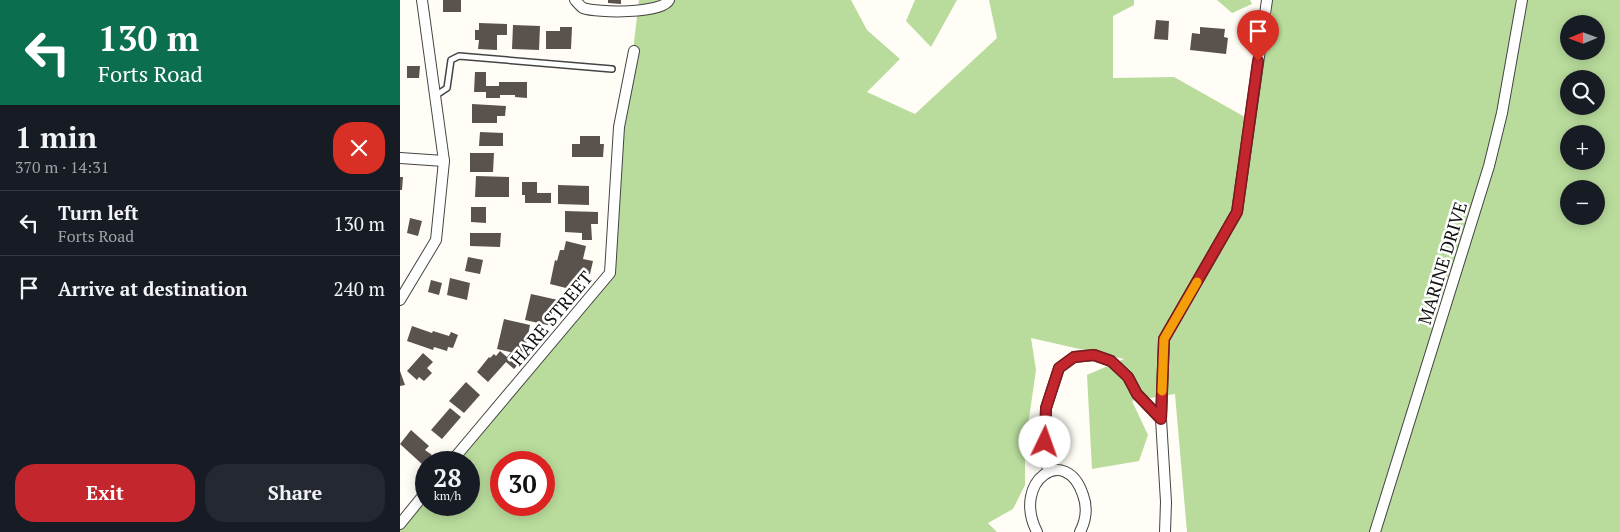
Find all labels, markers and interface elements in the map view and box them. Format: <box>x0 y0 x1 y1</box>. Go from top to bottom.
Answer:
pin <box>1237 10 1279 61</box>
text: 130 m <box>98 15 199 61</box>
north arrow <box>1560 15 1605 60</box>
map controls <box>1560 15 1605 225</box>
icon: arrive <box>1244 17 1272 45</box>
icon: left <box>15 20 80 85</box>
text: Forts Road <box>98 59 203 88</box>
button: search <box>1560 70 1605 115</box>
text: 1 min <box>15 117 97 157</box>
button: close <box>333 122 385 174</box>
button: + <box>1560 125 1605 170</box>
text: 370 m · 14:31 <box>15 156 109 178</box>
button: − <box>1560 180 1605 225</box>
street label: MARINE DRIVE <box>1412 199 1472 327</box>
text: Turn left <box>58 200 139 225</box>
icon: left <box>15 209 43 237</box>
text: 130 m <box>334 211 385 236</box>
text: Forts Road <box>58 225 134 247</box>
street label: HARE STREET <box>505 266 597 370</box>
icon: arrive <box>15 274 43 302</box>
text: Arrive at destination <box>58 276 247 301</box>
text: 240 m <box>334 276 385 301</box>
position arrow <box>1018 415 1070 467</box>
speed limit sign: 30 <box>490 451 555 516</box>
text: 28 <box>433 461 462 494</box>
button: Exit <box>15 464 195 522</box>
button: Share <box>205 464 385 522</box>
text: km/h <box>434 488 461 503</box>

